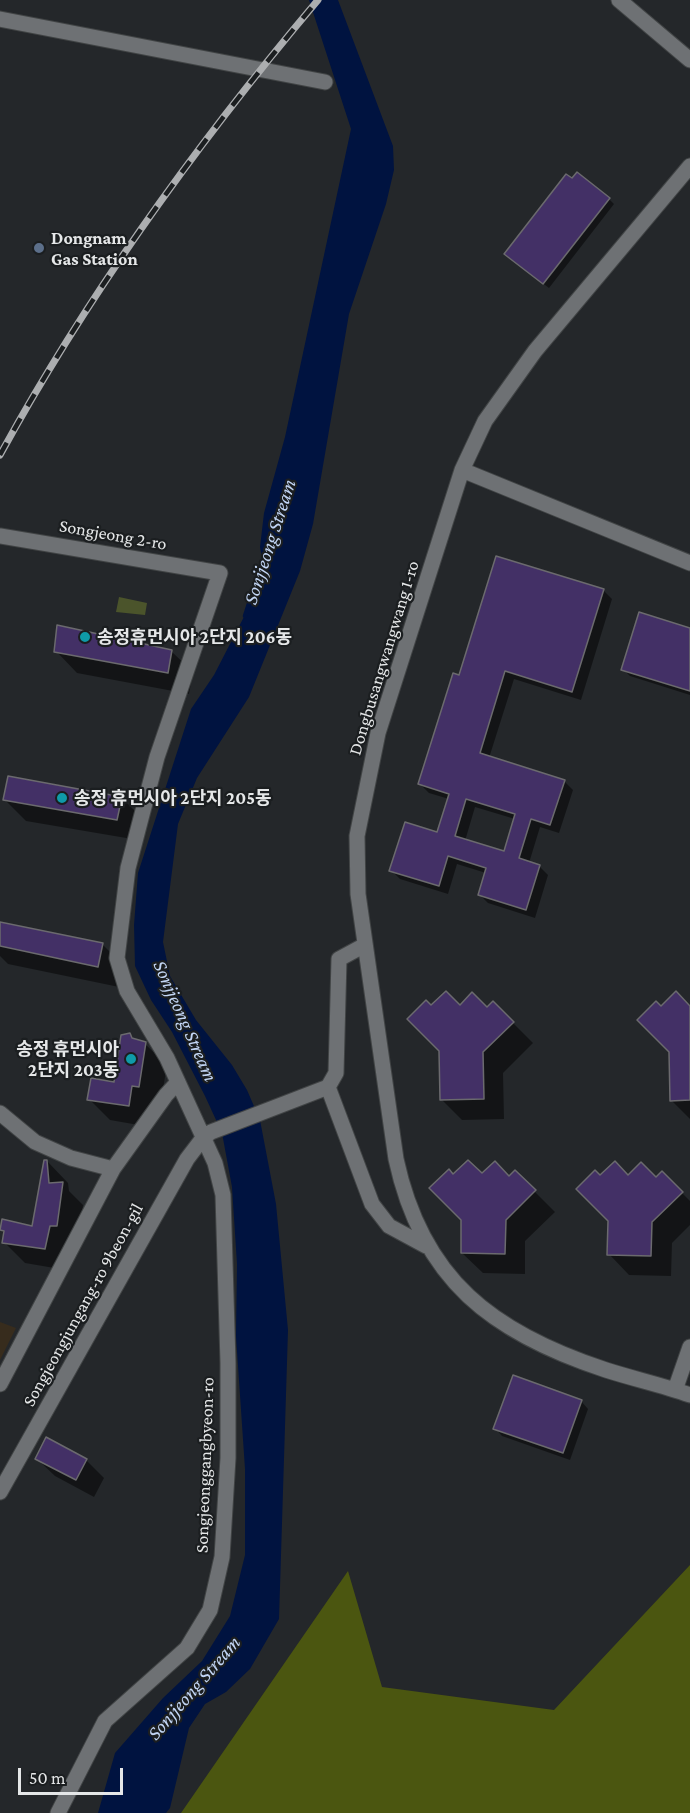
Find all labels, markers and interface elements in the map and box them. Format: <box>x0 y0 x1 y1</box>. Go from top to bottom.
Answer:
place label: Dongnam Gas Station <box>51 227 138 270</box>
marker: Dongnam Gas Station <box>32 241 46 255</box>
water label: Sonjjeong Stream <box>238 476 302 608</box>
street label: Songjeong 2-ro <box>58 515 168 555</box>
street label: Dongbusangwangwang 1-ro <box>344 558 424 758</box>
place label: 송정휴먼시아 2단지 206동 <box>97 626 292 648</box>
marker: 송정휴먼시아 2단지 206동 <box>78 630 92 644</box>
place label: 송정 휴먼시아 2단지 205동 <box>74 787 272 809</box>
marker: 송정 휴먼시아 2단지 205동 <box>55 791 69 805</box>
water label: Sonjjeong Stream <box>148 957 222 1085</box>
place label: 송정 휴먼시아 2단지 203동 <box>16 1038 119 1080</box>
marker: 송정 휴먼시아 2단지 203동 <box>124 1052 138 1066</box>
street label: Songjeongjungang-ro 9beon-gil <box>18 1200 148 1410</box>
street label: Songjeonggangbyeon-ro <box>191 1377 219 1553</box>
water label: Sonjjeong Stream <box>142 1631 246 1745</box>
scale bar <box>21 1756 126 1794</box>
text: 50 m <box>29 1768 66 1788</box>

